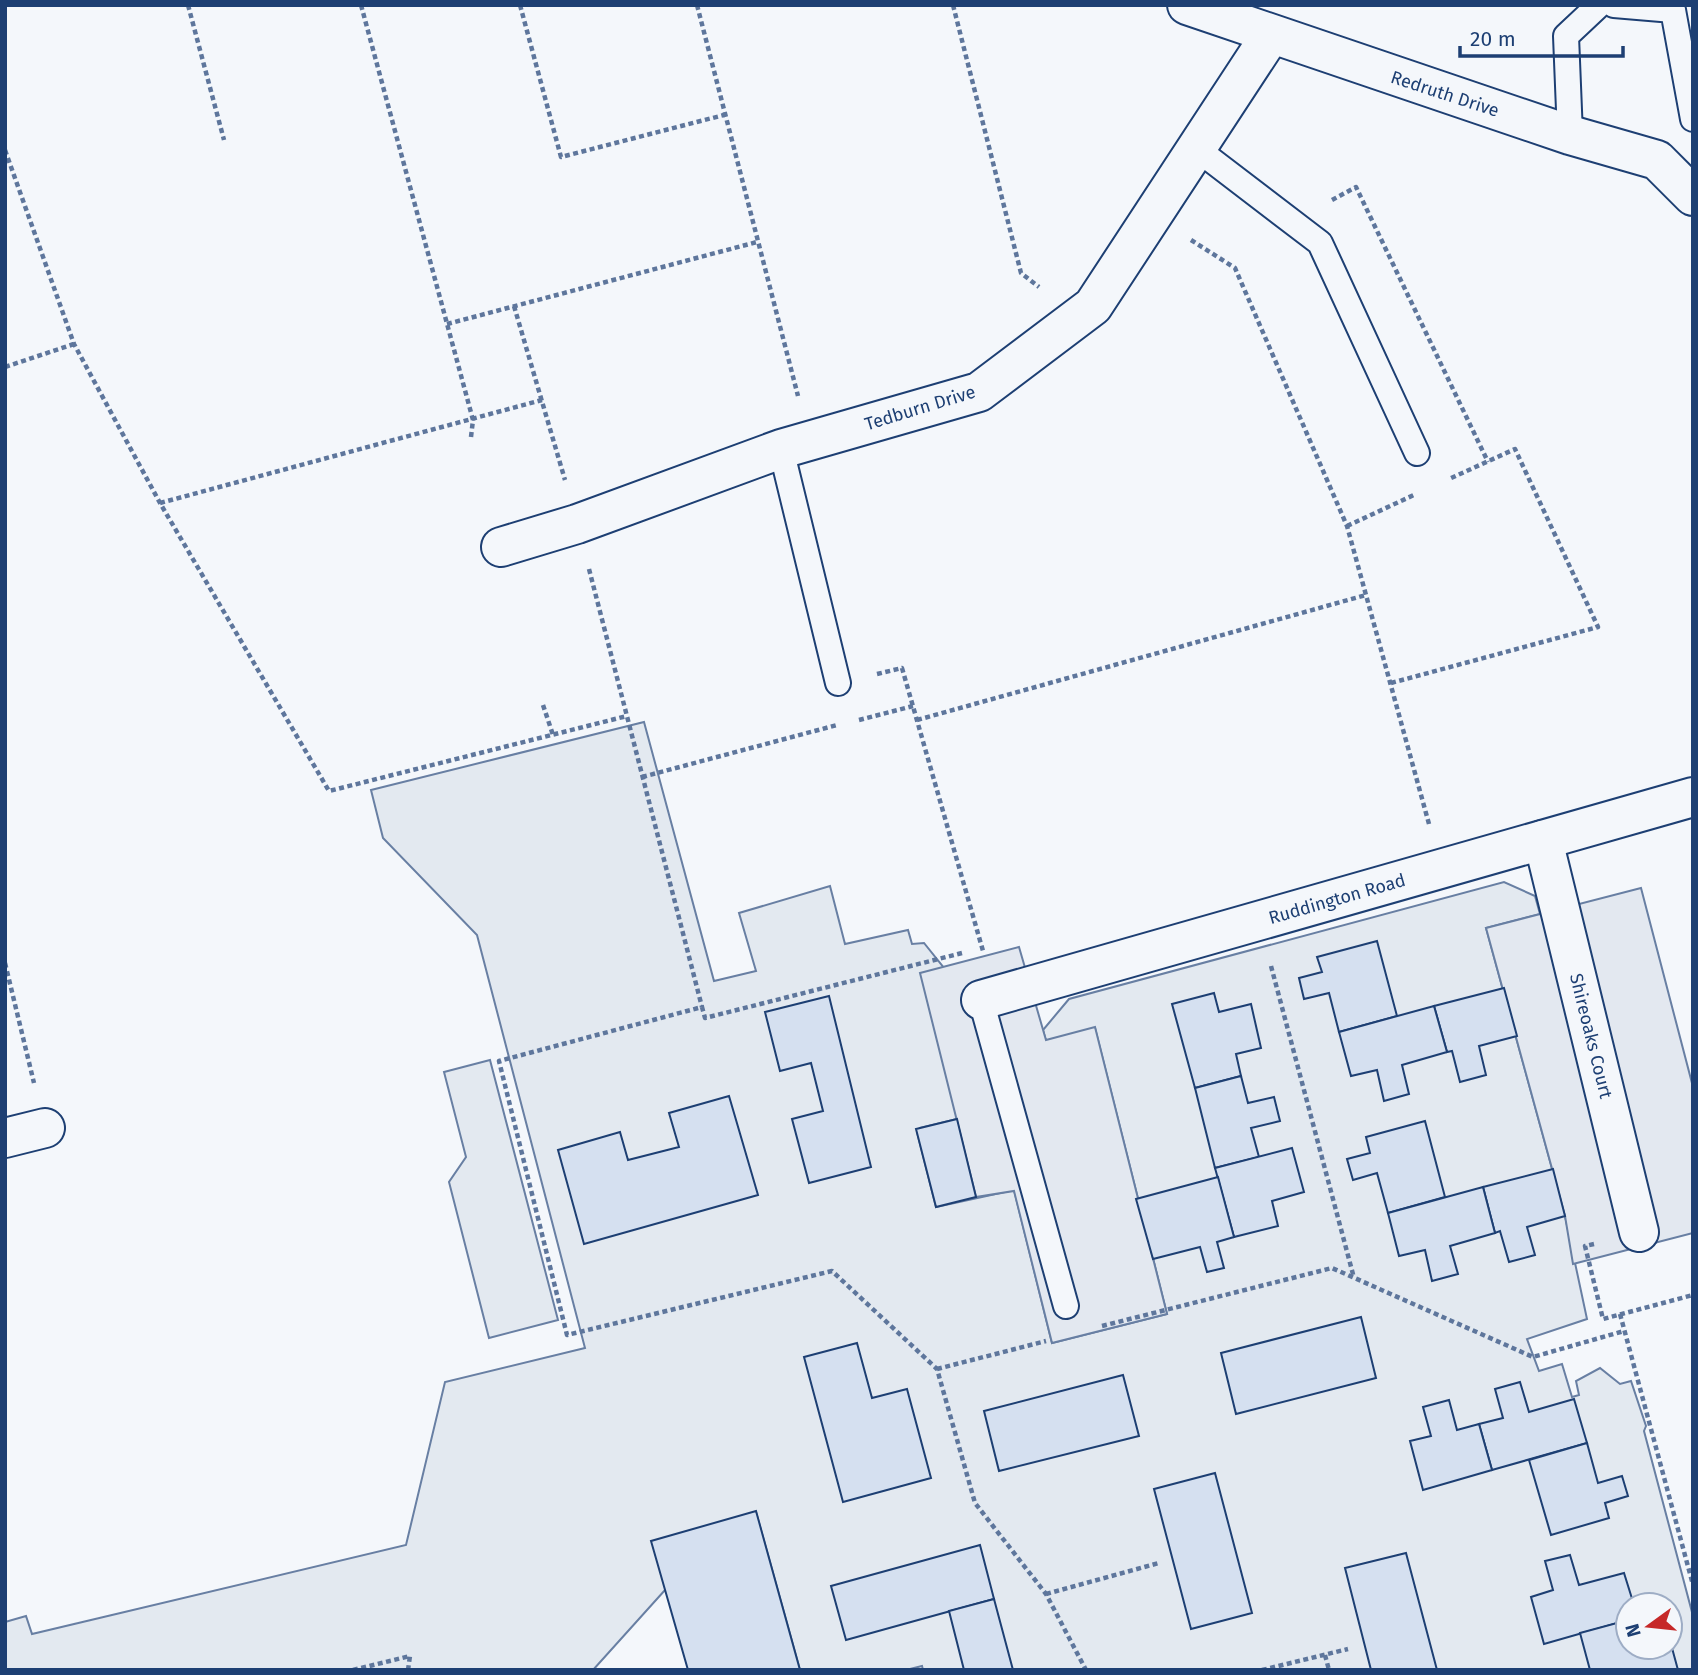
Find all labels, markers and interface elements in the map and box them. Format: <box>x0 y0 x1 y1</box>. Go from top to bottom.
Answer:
scale bar <box>1460 14 1623 58</box>
text: 20 m <box>1470 26 1516 52</box>
street label: Redruth Drive <box>1388 66 1502 122</box>
street label: Tedburn Drive <box>862 381 978 435</box>
street label: Ruddington Road <box>1266 869 1408 929</box>
street label: Shireoaks Court <box>1565 971 1617 1101</box>
north arrow <box>1614 1591 1684 1661</box>
text: N <box>1620 1621 1646 1639</box>

